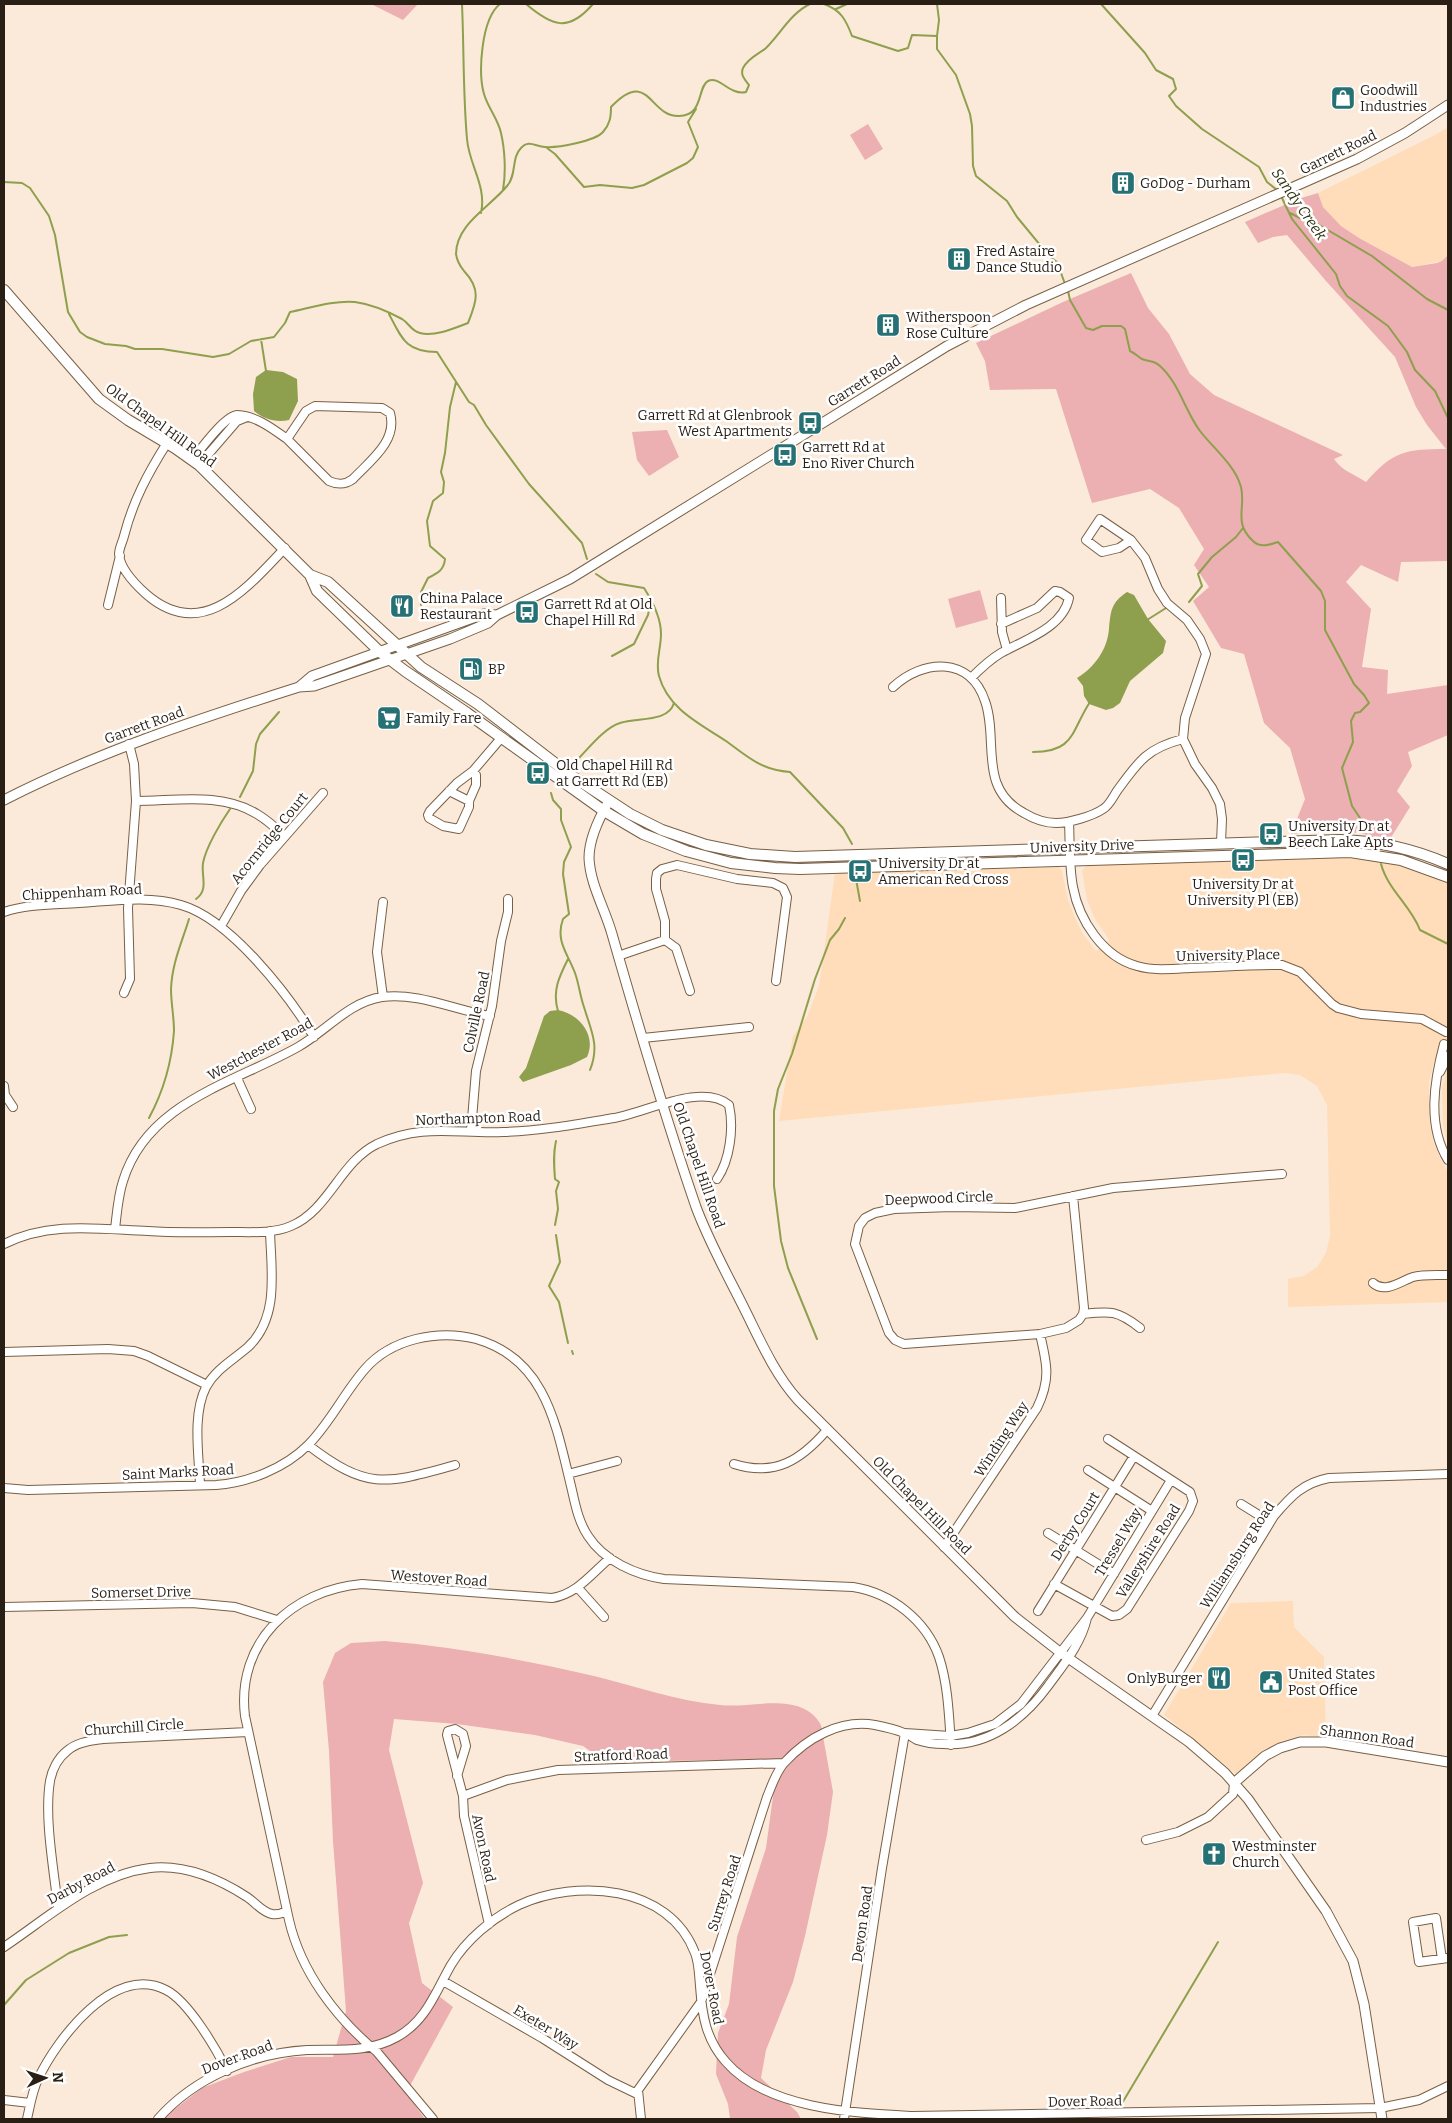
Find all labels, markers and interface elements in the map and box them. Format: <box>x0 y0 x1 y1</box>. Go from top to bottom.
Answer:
place label: Goodwill Industries <box>1360 82 1427 115</box>
shop icon: Goodwill Industries <box>1330 85 1356 111</box>
street label: Garrett Road <box>1297 127 1379 178</box>
water label: Sandy Creek <box>1268 165 1331 244</box>
building icon: GoDog - Durham <box>1110 170 1136 196</box>
place label: GoDog - Durham <box>1140 175 1251 192</box>
place label: Fred Astaire Dance Studio <box>976 243 1062 276</box>
building icon: Fred Astaire Dance Studio <box>946 246 972 272</box>
place label: Witherspoon Rose Culture <box>906 309 991 342</box>
building icon: Witherspoon Rose Culture <box>875 312 901 338</box>
street label: Garrett Road <box>824 352 904 411</box>
street label: Old Chapel Hill Road <box>102 380 219 471</box>
place label: Garrett Rd at Glenbrook West Apartments <box>638 407 792 440</box>
bus stop icon: Garrett Rd at Glenbrook West Apartments <box>797 410 823 436</box>
place label: Garrett Rd at Eno River Church <box>802 439 915 472</box>
bus stop icon: Garrett Rd at Eno River Church <box>772 442 798 468</box>
place label: China Palace Restaurant <box>420 590 503 623</box>
restaurant icon: China Palace Restaurant <box>389 593 415 619</box>
place label: Garrett Rd at Old Chapel Hill Rd <box>544 596 652 629</box>
bus stop icon: Garrett Rd at Old Chapel Hill Rd <box>514 599 540 625</box>
fuel station icon: BP <box>458 656 484 682</box>
place label: BP <box>488 661 505 678</box>
street label: Garrett Road <box>102 703 186 748</box>
supermarket icon: Family Fare <box>376 705 402 731</box>
place label: Family Fare <box>406 710 481 727</box>
place label: Old Chapel Hill Rd at Garrett Rd (EB) <box>556 757 673 790</box>
bus stop icon: Old Chapel Hill Rd at Garrett Rd (EB) <box>525 760 551 786</box>
street label: Acornridge Court <box>227 789 311 887</box>
place label: University Dr at Beech Lake Apts <box>1288 818 1393 851</box>
bus stop icon: University Dr at Beech Lake Apts <box>1258 821 1284 847</box>
street label: University Drive <box>1029 836 1135 857</box>
bus stop icon: University Dr at University Pl (EB) <box>1230 847 1256 873</box>
place label: University Dr at American Red Cross <box>878 855 1009 888</box>
bus stop icon: University Dr at American Red Cross <box>847 858 873 884</box>
place label: University Dr at University Pl (EB) <box>1187 876 1299 909</box>
street label: Chippenham Road <box>22 881 142 904</box>
street label: University Place <box>1176 946 1280 965</box>
street label: Colville Road <box>460 970 493 1055</box>
street label: Westchester Road <box>205 1014 316 1084</box>
street label: Old Chapel Hill Road <box>669 1100 728 1231</box>
street label: Northampton Road <box>415 1108 541 1129</box>
street label: Deepwood Circle <box>884 1188 994 1209</box>
street label: Winding Way <box>971 1398 1032 1480</box>
street label: Old Chapel Hill Road <box>869 1453 974 1558</box>
street label: Saint Marks Road <box>121 1461 235 1484</box>
street label: Derby Court <box>1047 1489 1103 1564</box>
street label: Williamsburg Road <box>1197 1499 1278 1612</box>
street label: Valleyshire Road <box>1113 1501 1184 1601</box>
street label: Tressel Way <box>1091 1504 1146 1580</box>
street label: Westover Road <box>390 1567 488 1590</box>
street label: Somerset Drive <box>91 1583 191 1602</box>
restaurant icon: OnlyBurger <box>1206 1665 1232 1691</box>
place label: United States Post Office <box>1288 1666 1375 1699</box>
public building icon: United States Post Office <box>1258 1669 1284 1695</box>
place label: OnlyBurger <box>1127 1670 1202 1687</box>
street label: Churchill Circle <box>84 1716 184 1739</box>
street label: Shannon Road <box>1319 1721 1415 1752</box>
street label: Stratford Road <box>574 1745 668 1766</box>
street label: Avon Road <box>468 1813 499 1884</box>
place label: Westminster Church <box>1232 1838 1317 1871</box>
church icon: Westminster Church <box>1201 1841 1227 1867</box>
street label: Surrey Road <box>704 1853 745 1933</box>
street label: Darby Road <box>44 1858 118 1908</box>
street label: Devon Road <box>849 1885 876 1963</box>
street label: Dover Road <box>696 1950 727 2026</box>
street label: Exeter Way <box>510 2001 582 2054</box>
street label: Dover Road <box>199 2037 275 2078</box>
north arrow <box>20 2053 70 2103</box>
text: N <box>49 2072 66 2083</box>
street label: Dover Road <box>1048 2092 1122 2111</box>

